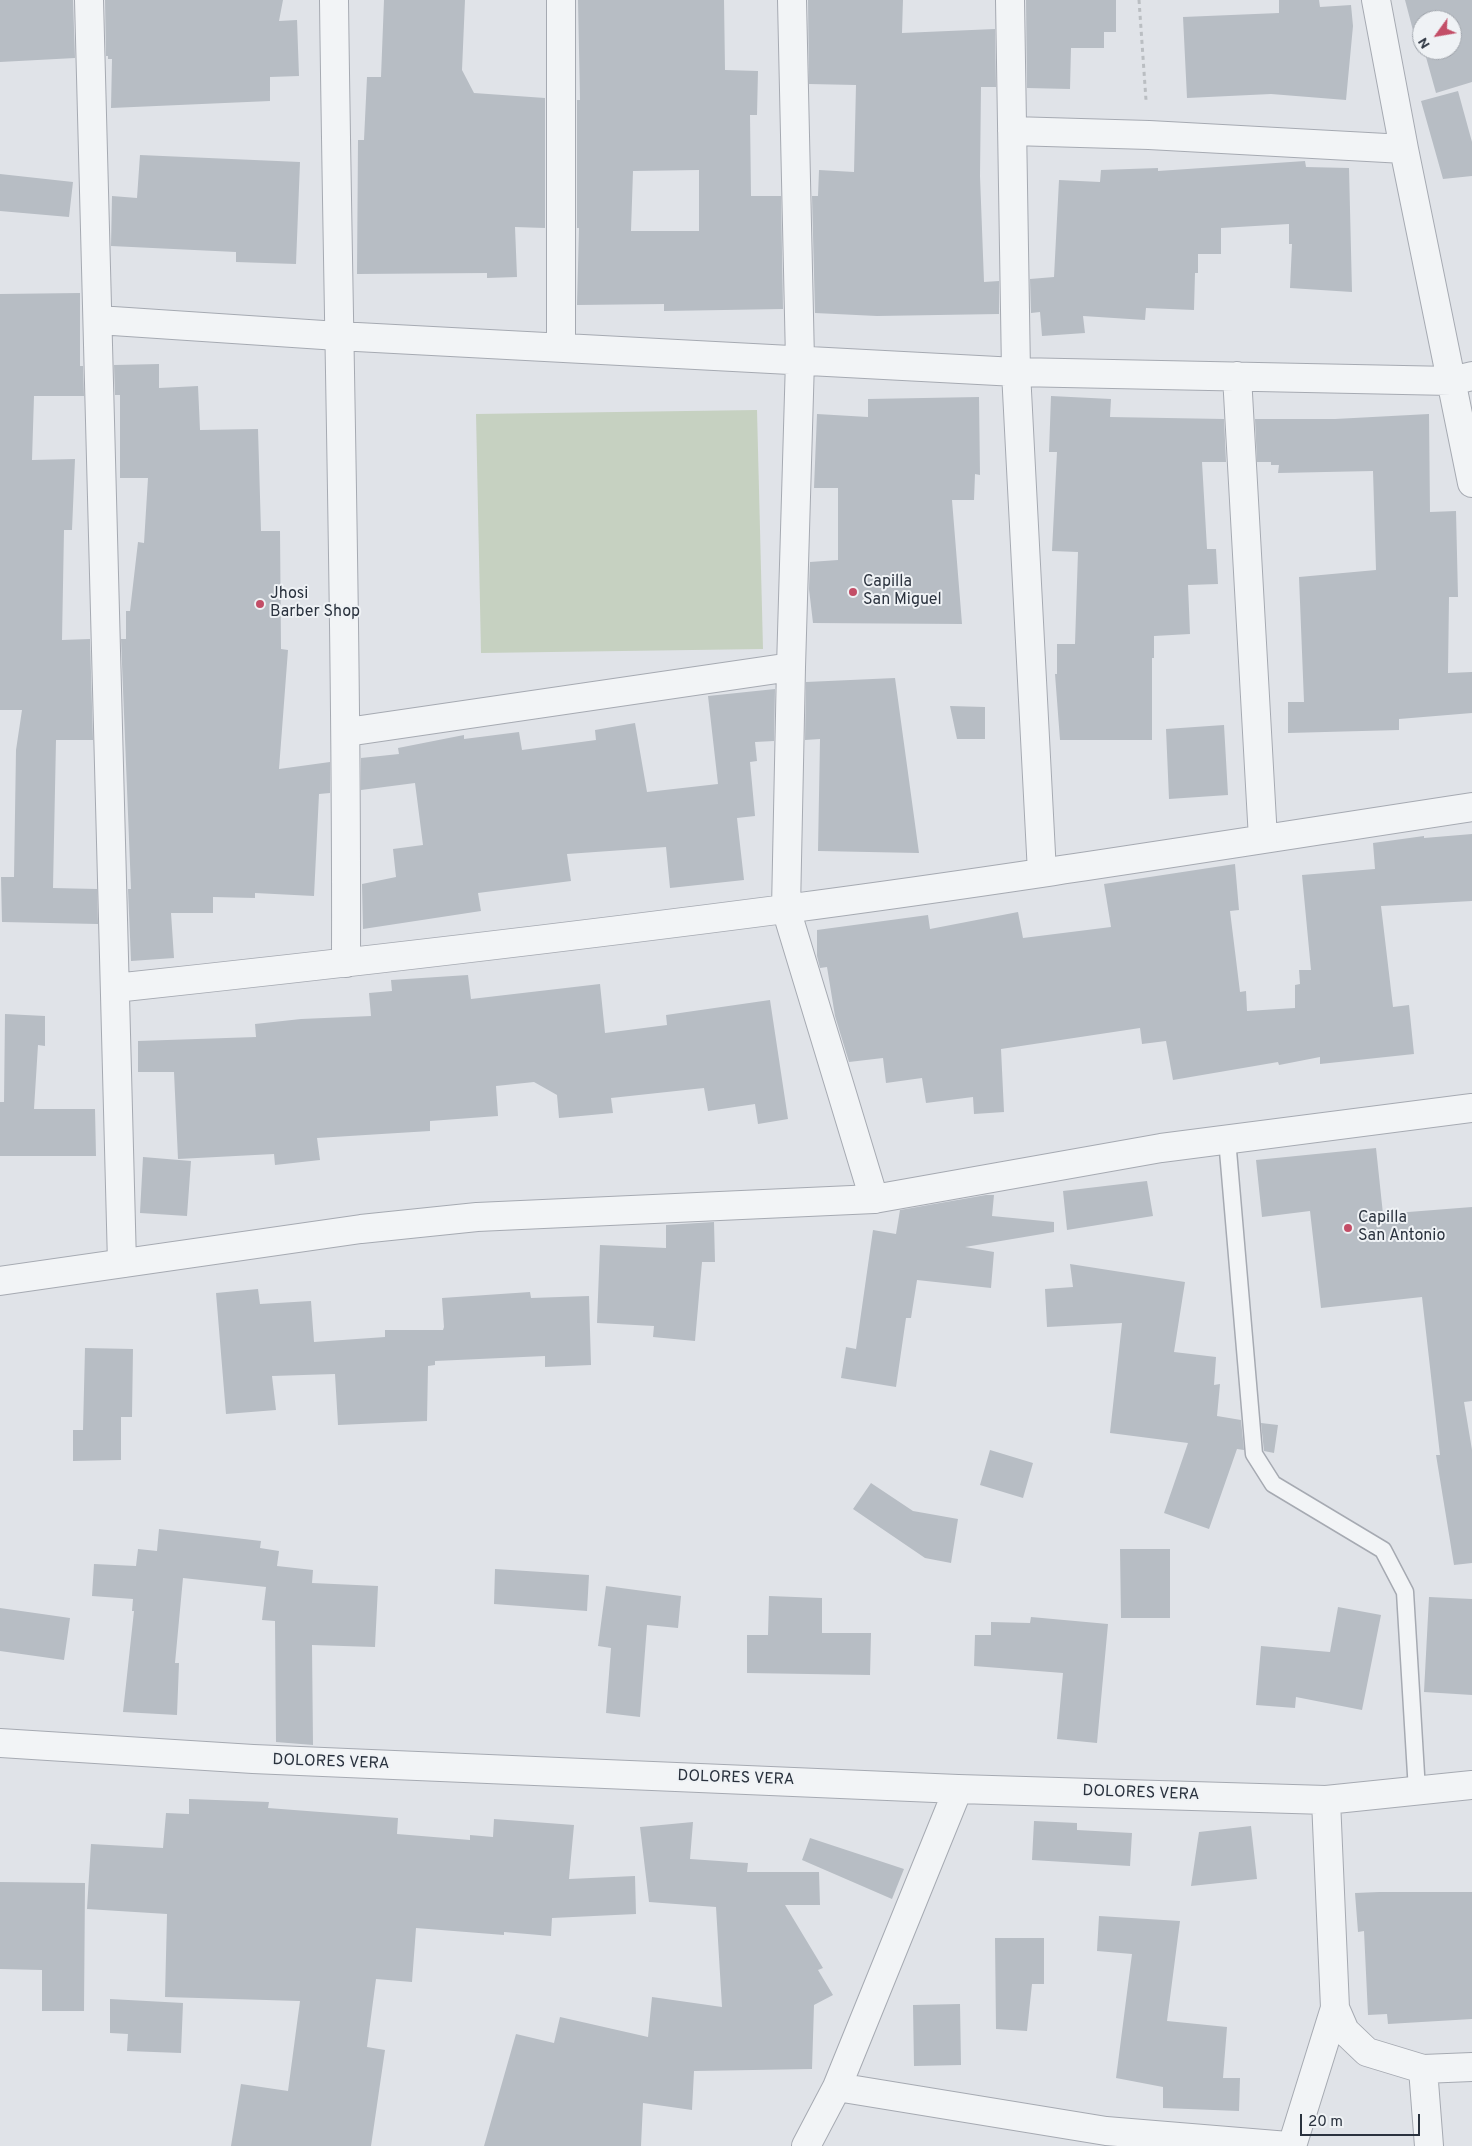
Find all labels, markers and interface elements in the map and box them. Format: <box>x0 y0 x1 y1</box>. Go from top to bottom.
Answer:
north arrow <box>1412 10 1462 60</box>
text: N <box>1415 34 1435 51</box>
place label: Capilla San Miguel <box>863 573 942 611</box>
place label: Jhosi Barber Shop <box>270 585 360 623</box>
marker: Capilla San Miguel <box>847 586 859 598</box>
marker: Jhosi Barber Shop <box>254 598 266 610</box>
place label: Capilla San Antonio <box>1358 1209 1445 1247</box>
marker: Capilla San Antonio <box>1342 1222 1354 1234</box>
street label: DOLORES VERA <box>272 1751 390 1775</box>
street label: DOLORES VERA <box>677 1767 795 1791</box>
street label: DOLORES VERA <box>1082 1782 1200 1806</box>
scale bar <box>1302 2104 1422 2136</box>
text: 20 m <box>1308 2113 1343 2132</box>

